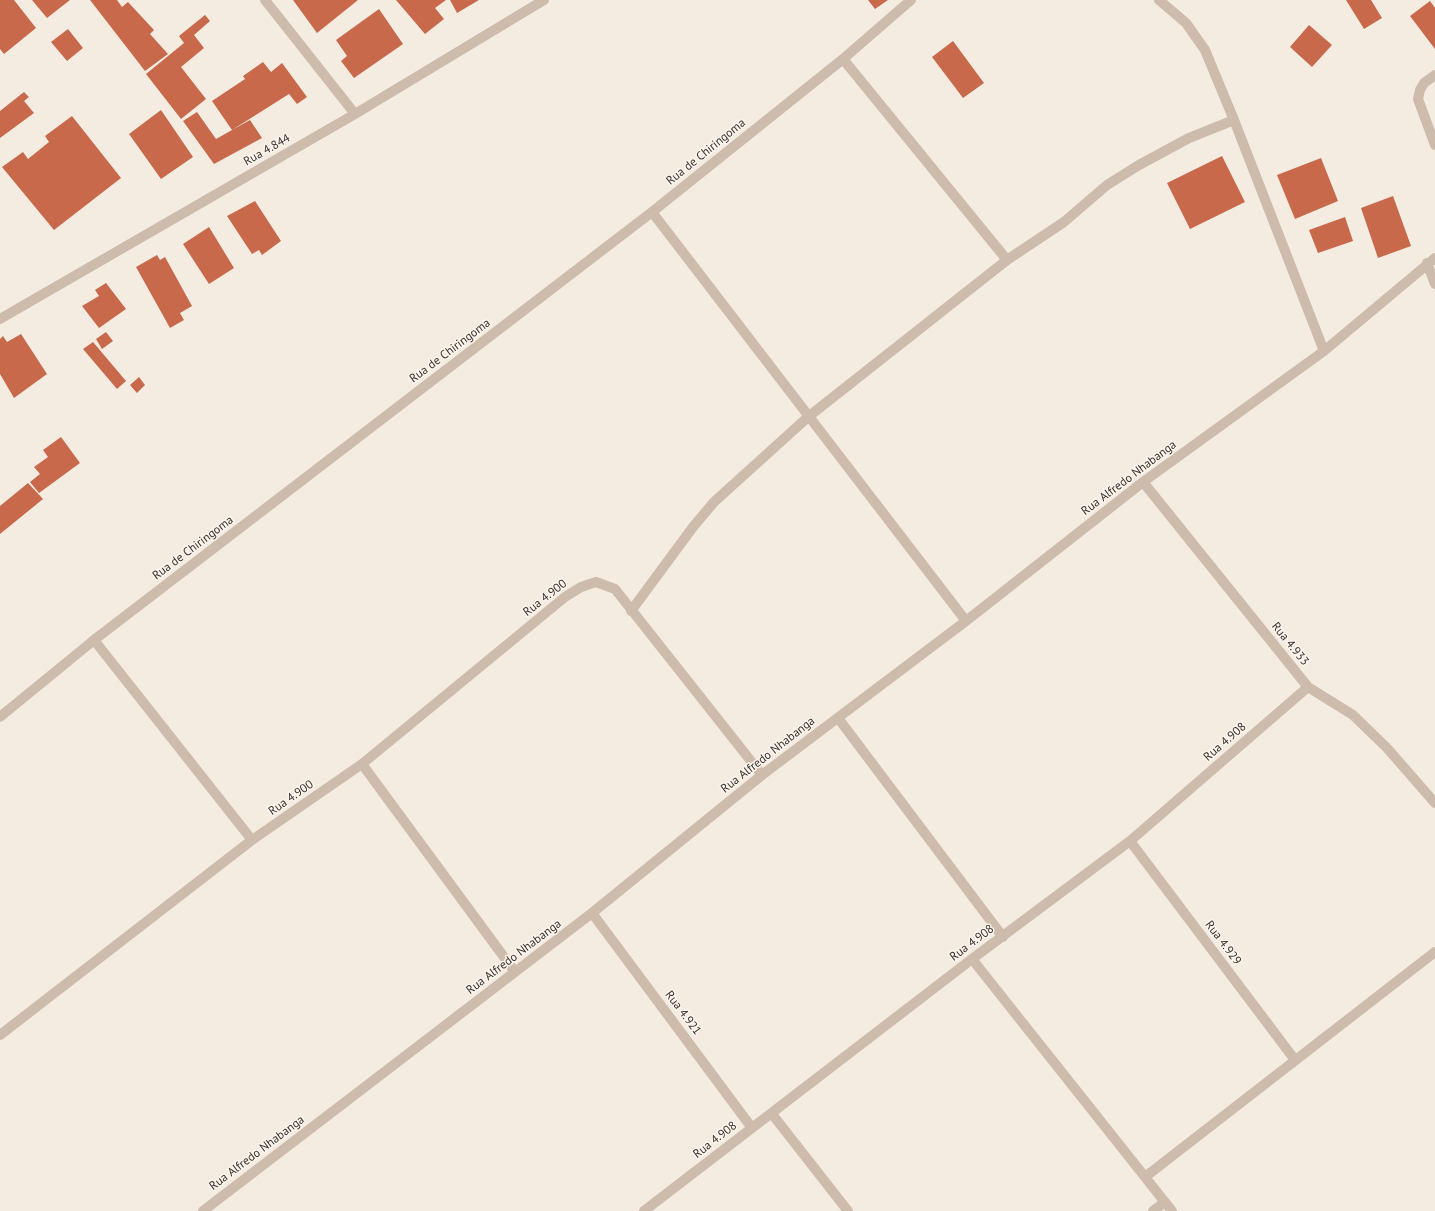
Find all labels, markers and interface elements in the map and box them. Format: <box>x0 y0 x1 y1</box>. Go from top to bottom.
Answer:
street label: Rua de Chiringoma <box>664 116 748 188</box>
street label: Rua 4.844 <box>241 131 293 169</box>
street label: Rua de Chiringoma <box>407 316 493 386</box>
street label: Rua Alfredo Nhabanga <box>1079 438 1179 518</box>
street label: Rua de Chiringoma <box>150 513 236 583</box>
street label: Rua 4.900 <box>520 577 570 619</box>
street label: Rua 4.933 <box>1268 620 1312 668</box>
street label: Rua Alfredo Nhabanga <box>718 714 818 796</box>
street label: Rua 4.908 <box>1201 720 1249 764</box>
street label: Rua 4.900 <box>266 777 316 819</box>
street label: Rua Alfredo Nhabanga <box>464 917 564 997</box>
street label: Rua 4.929 <box>1202 918 1244 968</box>
street label: Rua 4.908 <box>947 922 997 964</box>
street label: Rua 4.921 <box>662 988 704 1038</box>
street label: Rua Alfredo Nhabanga <box>207 1113 307 1193</box>
street label: Rua 4.908 <box>690 1119 740 1161</box>

